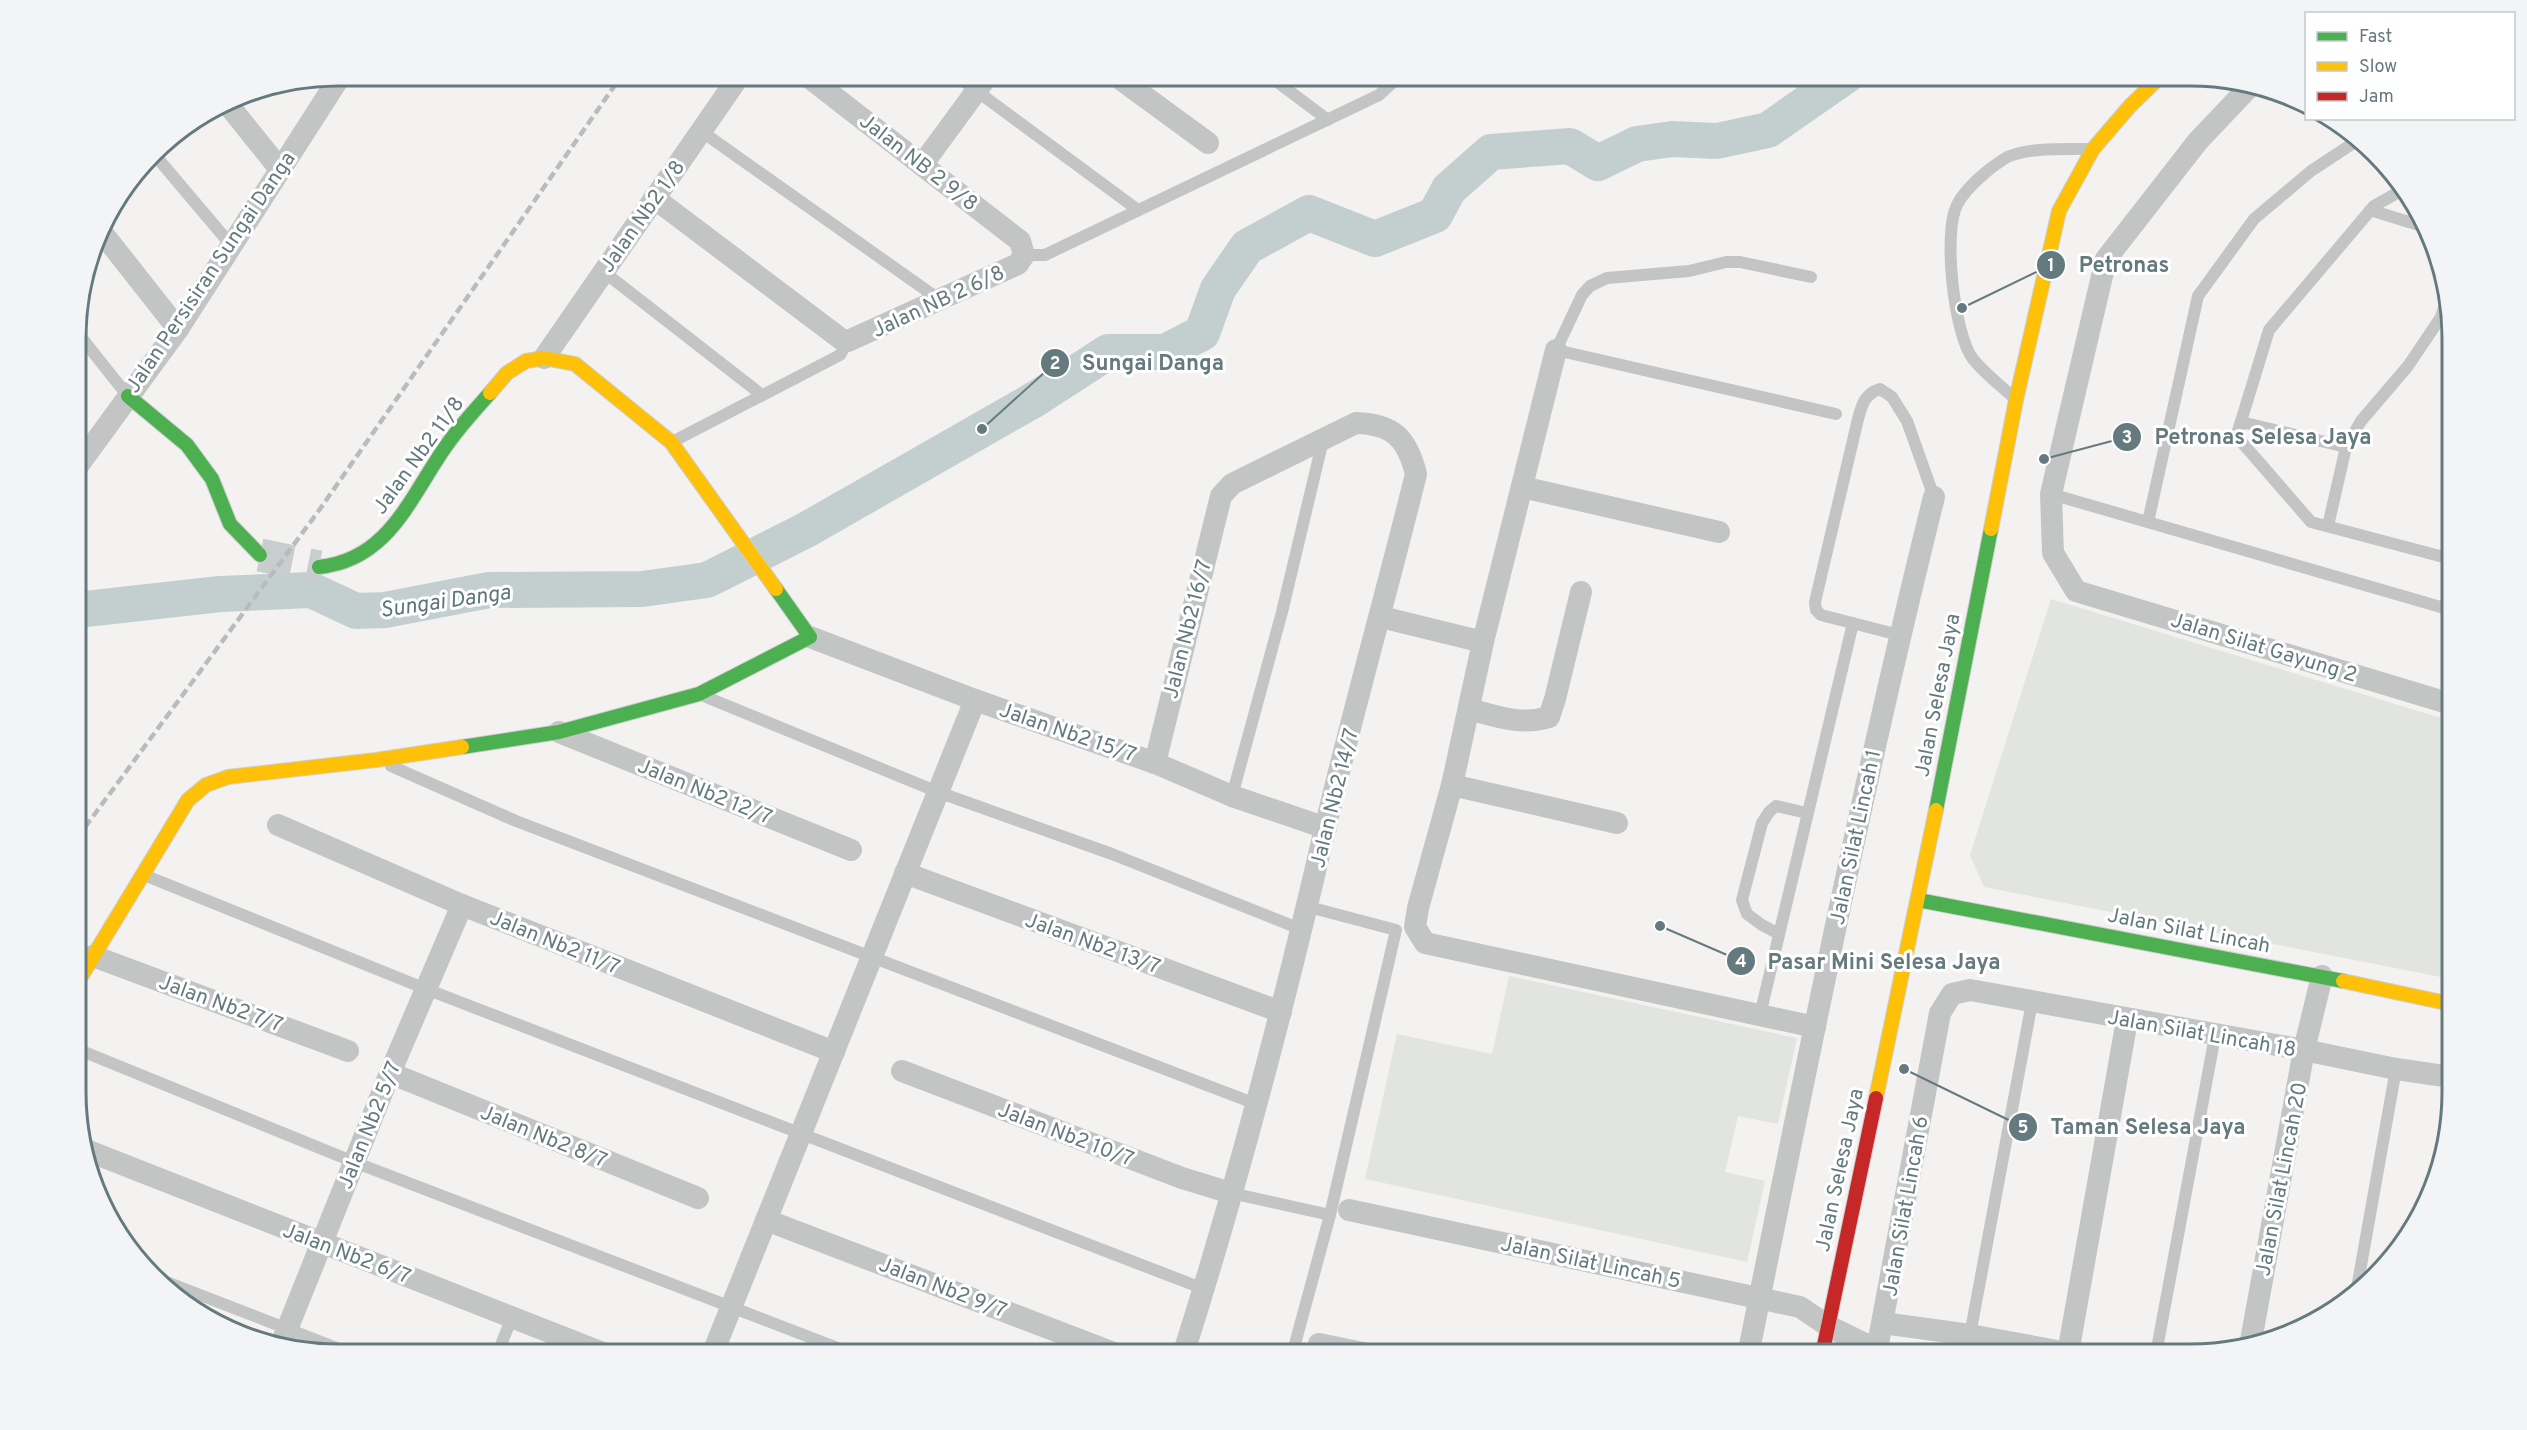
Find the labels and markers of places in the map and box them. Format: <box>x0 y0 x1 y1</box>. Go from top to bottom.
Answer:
callout: Petronas <box>2036 245 2181 285</box>
callout: Sungai Danga <box>1040 343 1237 383</box>
callout: Petronas Selesa Jaya <box>2112 417 2383 457</box>
callout: Pasar Mini Selesa Jaya <box>1726 941 2013 981</box>
callout: Taman Selesa Jaya <box>2008 1107 2257 1147</box>

